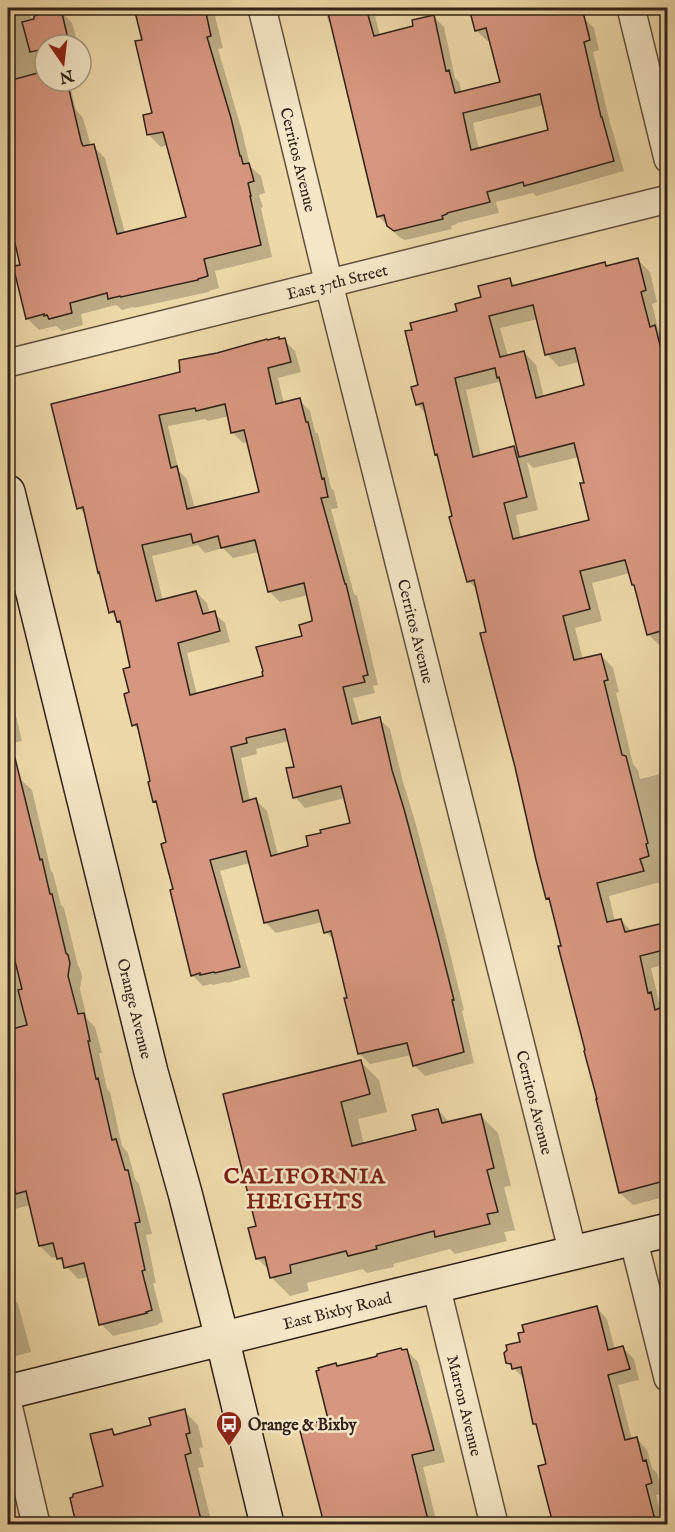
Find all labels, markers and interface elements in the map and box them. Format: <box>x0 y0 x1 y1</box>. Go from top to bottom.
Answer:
north arrow <box>33 33 93 93</box>
text: N <box>57 64 76 87</box>
street label: Cerritos Avenue <box>275 106 319 214</box>
street label: East 37th Street <box>285 261 391 305</box>
street label: Cerritos Avenue <box>392 577 437 686</box>
street label: Orange Avenue <box>111 957 155 1061</box>
street label: Cerritos Avenue <box>510 1049 556 1157</box>
district label: CALIFORNIA HEIGHTS <box>224 1163 386 1216</box>
street label: East Bixby Road <box>281 1289 394 1335</box>
street label: Marron Avenue <box>441 1353 485 1459</box>
bus stop icon: Orange & Bixby <box>214 1409 244 1447</box>
place label: Orange & Bixby <box>248 1416 358 1436</box>

